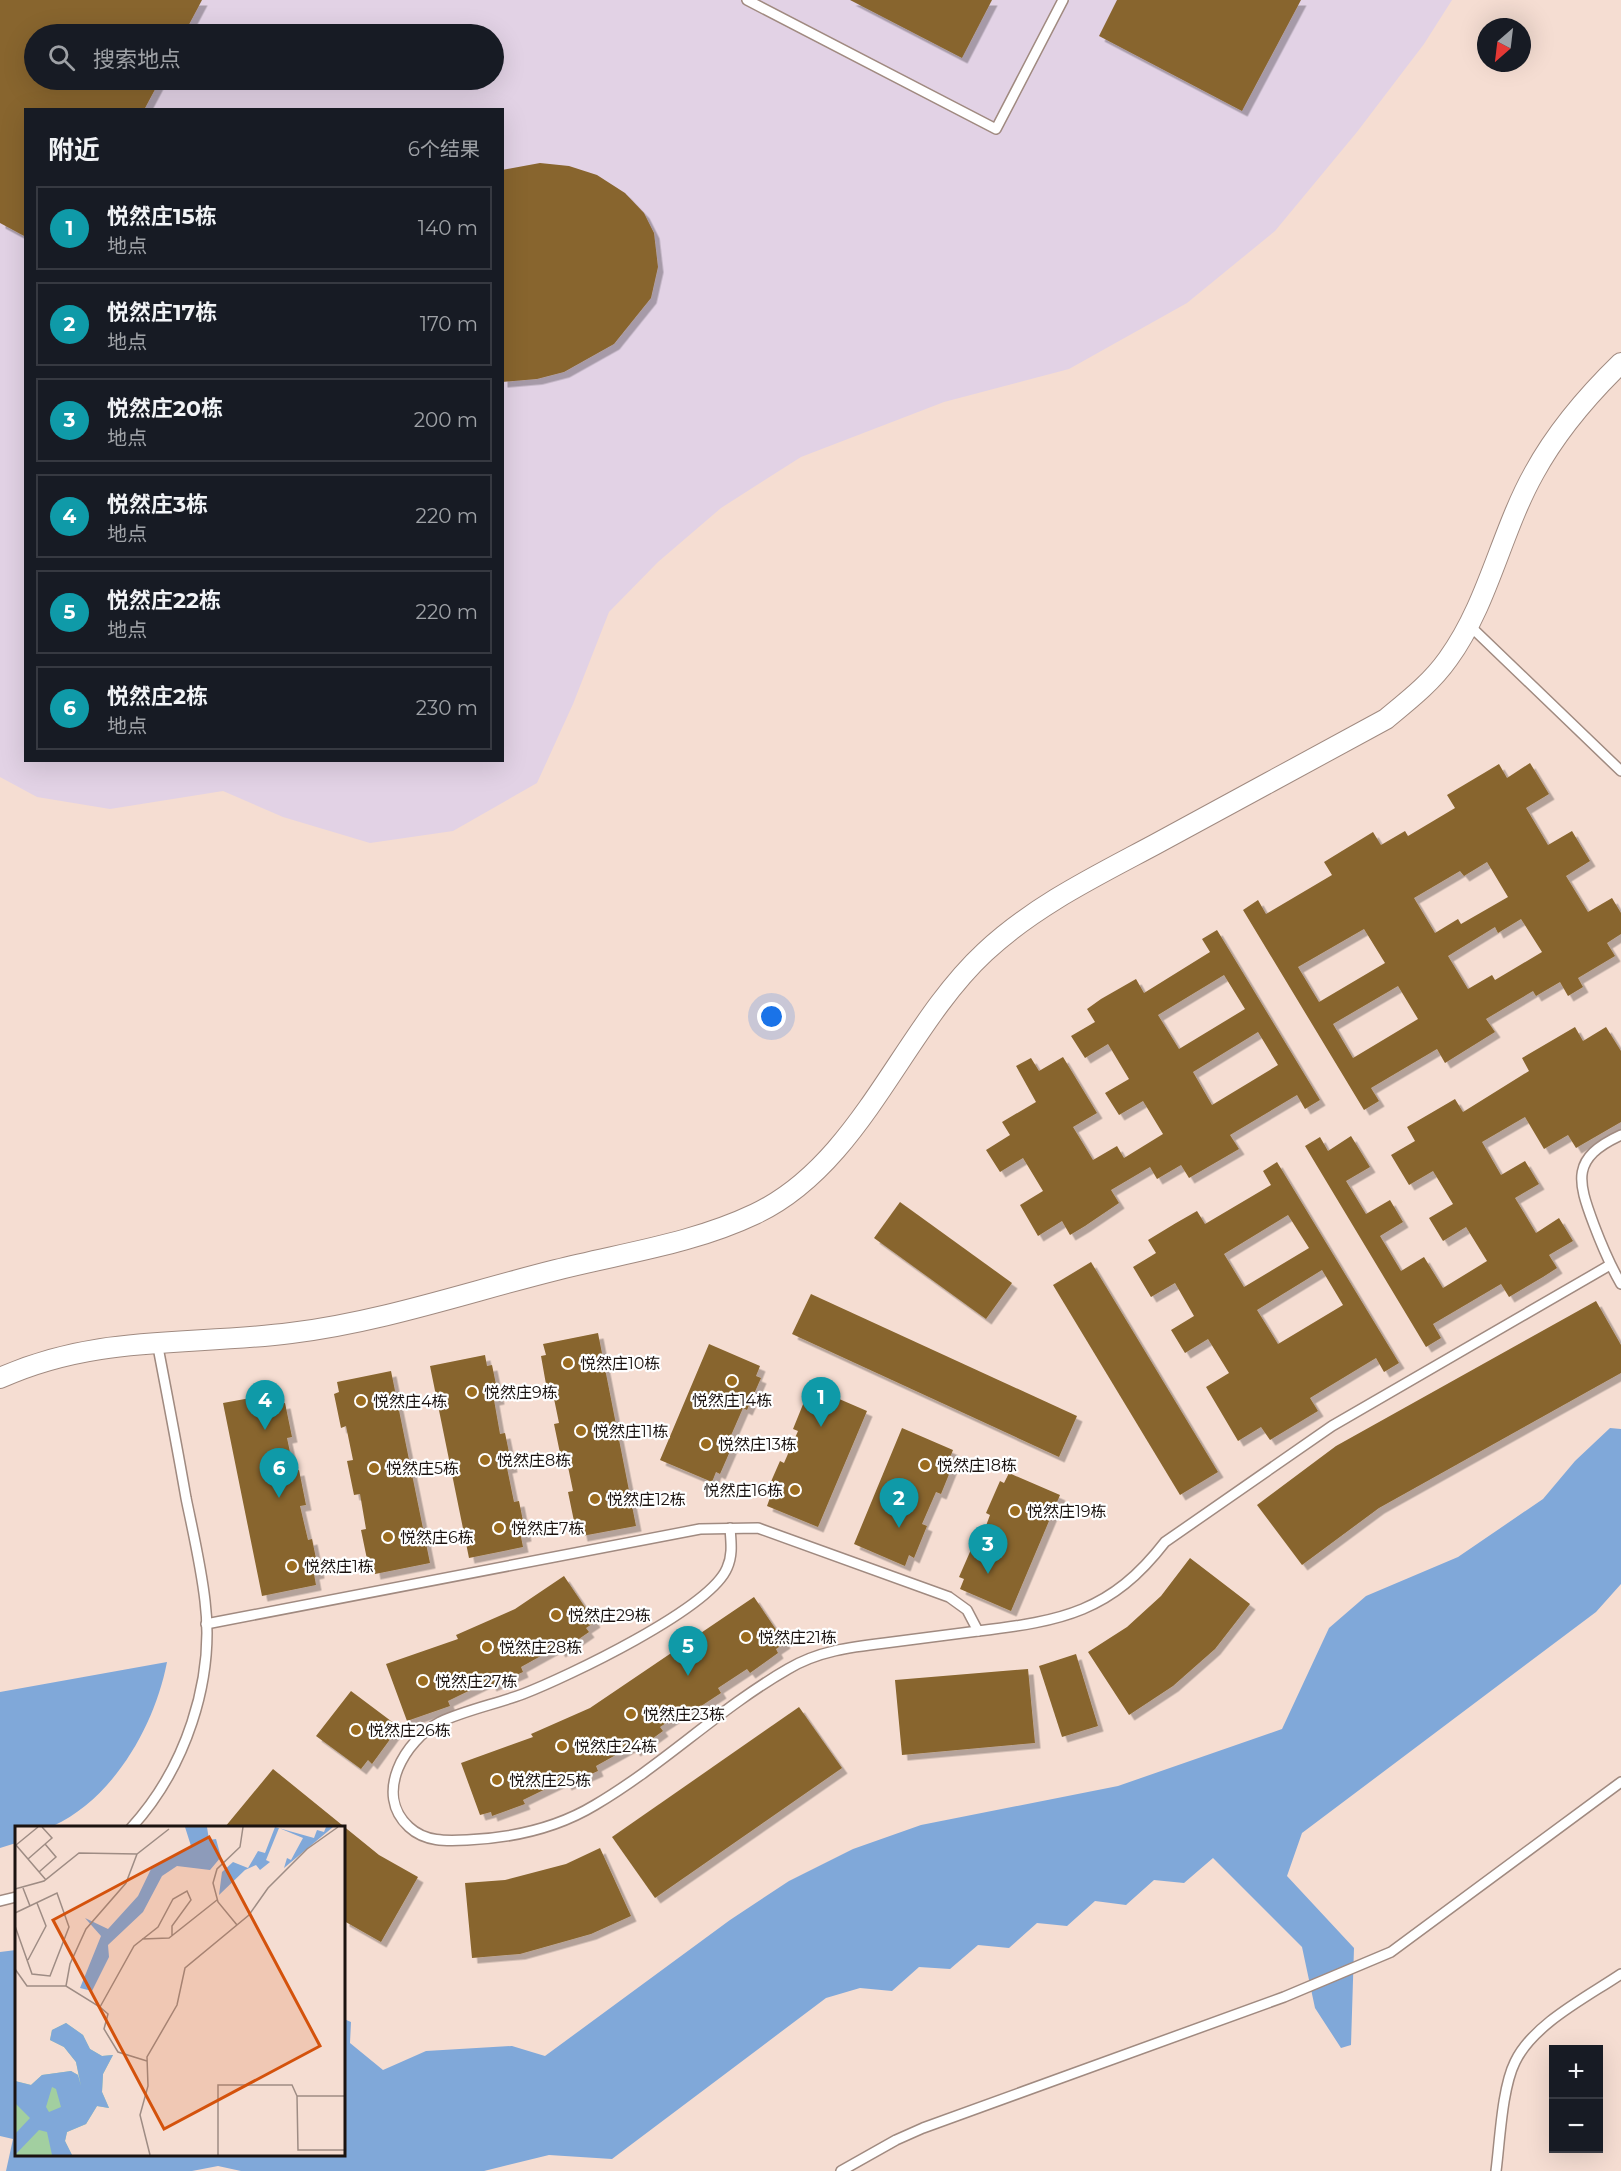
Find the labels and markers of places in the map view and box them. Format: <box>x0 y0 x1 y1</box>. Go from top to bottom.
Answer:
place label: 悦然庄10栋 <box>580 1354 660 1373</box>
marker: 悦然庄10栋 <box>561 1356 575 1370</box>
marker: 悦然庄14栋 <box>725 1374 739 1388</box>
pin: 1 <box>802 1378 840 1427</box>
pin: 4 <box>246 1380 284 1430</box>
place label: 悦然庄9栋 <box>484 1383 558 1402</box>
marker: 悦然庄9栋 <box>465 1385 479 1399</box>
place label: 悦然庄14栋 <box>692 1391 772 1410</box>
place label: 悦然庄4栋 <box>373 1392 448 1411</box>
marker: 悦然庄4栋 <box>354 1394 368 1408</box>
place label: 悦然庄11栋 <box>593 1422 669 1441</box>
marker: 悦然庄11栋 <box>574 1424 588 1438</box>
place label: 悦然庄13栋 <box>718 1435 797 1454</box>
marker: 悦然庄13栋 <box>699 1437 713 1451</box>
pin: 6 <box>260 1448 298 1498</box>
place label: 悦然庄8栋 <box>497 1451 571 1470</box>
marker: 悦然庄8栋 <box>478 1453 492 1467</box>
place label: 悦然庄18栋 <box>937 1456 1017 1475</box>
marker: 悦然庄18栋 <box>918 1458 932 1472</box>
place label: 悦然庄5栋 <box>386 1459 459 1478</box>
marker: 悦然庄5栋 <box>367 1461 381 1475</box>
pin: 2 <box>880 1478 918 1528</box>
place label: 悦然庄16栋 <box>703 1481 783 1500</box>
marker: 悦然庄16栋 <box>788 1483 802 1497</box>
place label: 悦然庄12栋 <box>607 1490 686 1509</box>
marker: 悦然庄12栋 <box>588 1492 602 1506</box>
place label: 悦然庄19栋 <box>1027 1502 1107 1521</box>
marker: 悦然庄19栋 <box>1008 1504 1022 1518</box>
place label: 悦然庄7栋 <box>511 1519 584 1538</box>
marker: 悦然庄7栋 <box>492 1521 506 1535</box>
pin: 3 <box>968 1524 1008 1574</box>
place label: 悦然庄6栋 <box>400 1528 474 1547</box>
marker: 悦然庄6栋 <box>381 1530 395 1544</box>
place label: 悦然庄1栋 <box>304 1557 374 1576</box>
marker: 悦然庄1栋 <box>285 1559 299 1573</box>
place label: 悦然庄29栋 <box>568 1606 651 1625</box>
marker: 悦然庄29栋 <box>549 1608 563 1622</box>
pin: 5 <box>668 1626 708 1676</box>
place label: 悦然庄21栋 <box>758 1628 837 1647</box>
marker: 悦然庄21栋 <box>739 1630 753 1644</box>
place label: 悦然庄28栋 <box>499 1638 582 1657</box>
marker: 悦然庄28栋 <box>480 1640 494 1654</box>
place label: 悦然庄27栋 <box>435 1672 517 1691</box>
marker: 悦然庄27栋 <box>416 1674 430 1688</box>
place label: 悦然庄23栋 <box>643 1705 725 1724</box>
marker: 悦然庄23栋 <box>624 1707 638 1721</box>
place label: 悦然庄26栋 <box>368 1721 451 1740</box>
marker: 悦然庄26栋 <box>349 1723 363 1737</box>
place label: 悦然庄24栋 <box>574 1737 657 1756</box>
marker: 悦然庄24栋 <box>555 1739 569 1753</box>
place label: 悦然庄25栋 <box>509 1771 591 1790</box>
marker: 悦然庄25栋 <box>490 1773 504 1787</box>

